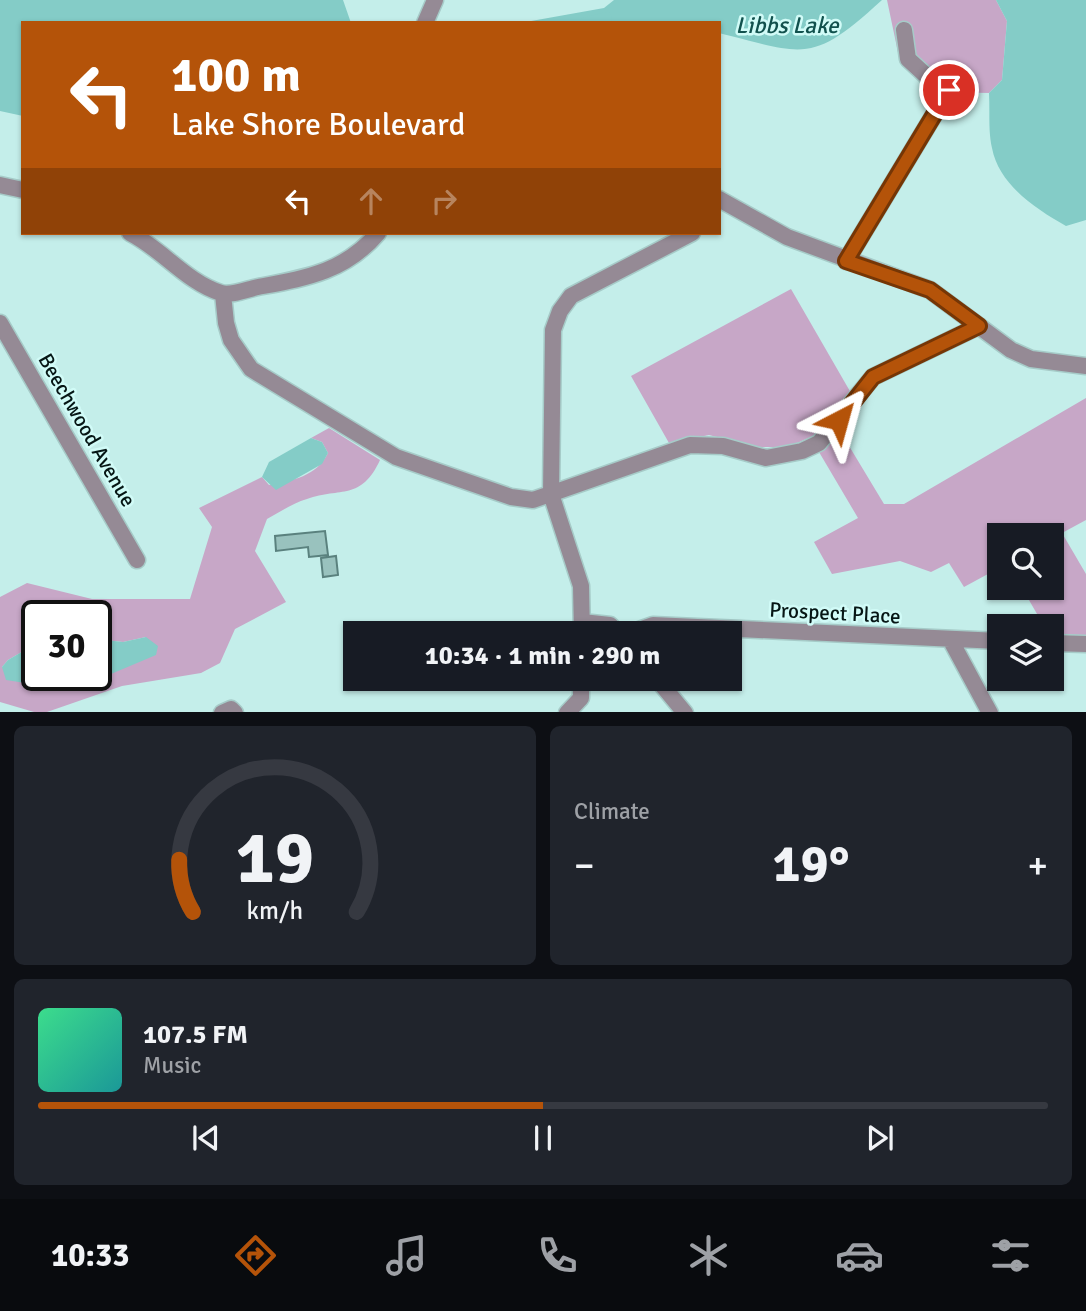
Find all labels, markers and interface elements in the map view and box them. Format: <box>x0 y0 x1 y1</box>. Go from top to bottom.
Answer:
water label: Libbs Lake <box>735 11 840 40</box>
text: 100 m <box>171 45 301 105</box>
icon: left <box>56 49 147 140</box>
pin <box>919 60 979 120</box>
icon: arrive <box>930 71 968 109</box>
text: Lake Shore Boulevard <box>171 105 466 144</box>
icon: left <box>279 182 317 220</box>
icon: ahead <box>352 182 390 220</box>
icon: right <box>425 182 463 220</box>
street label: Beechwood Avenue <box>33 349 141 511</box>
position arrow <box>802 383 876 457</box>
map controls <box>987 523 1064 691</box>
button: search <box>987 523 1064 600</box>
street label: Prospect Place <box>769 597 901 629</box>
speed limit sign: 30 <box>21 600 112 691</box>
button: layers <box>987 614 1064 691</box>
text: 10:34 · 1 min · 290 m <box>425 640 660 672</box>
text: Climate <box>574 797 650 826</box>
text: 19 <box>236 814 314 903</box>
text: 19° <box>773 832 849 896</box>
text: − <box>574 842 595 889</box>
text: + <box>1027 842 1048 889</box>
text: km/h <box>247 894 303 925</box>
text: 107.5 FM <box>143 1019 248 1051</box>
text: Music <box>143 1051 201 1080</box>
icon: previous <box>187 1119 225 1157</box>
icon: pause <box>524 1119 562 1157</box>
icon: next <box>861 1119 899 1157</box>
icon: directions <box>231 1231 280 1280</box>
icon: music <box>382 1231 431 1280</box>
icon: phone <box>533 1231 582 1280</box>
icon: climate <box>684 1231 733 1280</box>
icon: car <box>835 1231 884 1280</box>
icon: filters <box>986 1231 1035 1280</box>
text: 10:33 <box>51 1236 130 1275</box>

